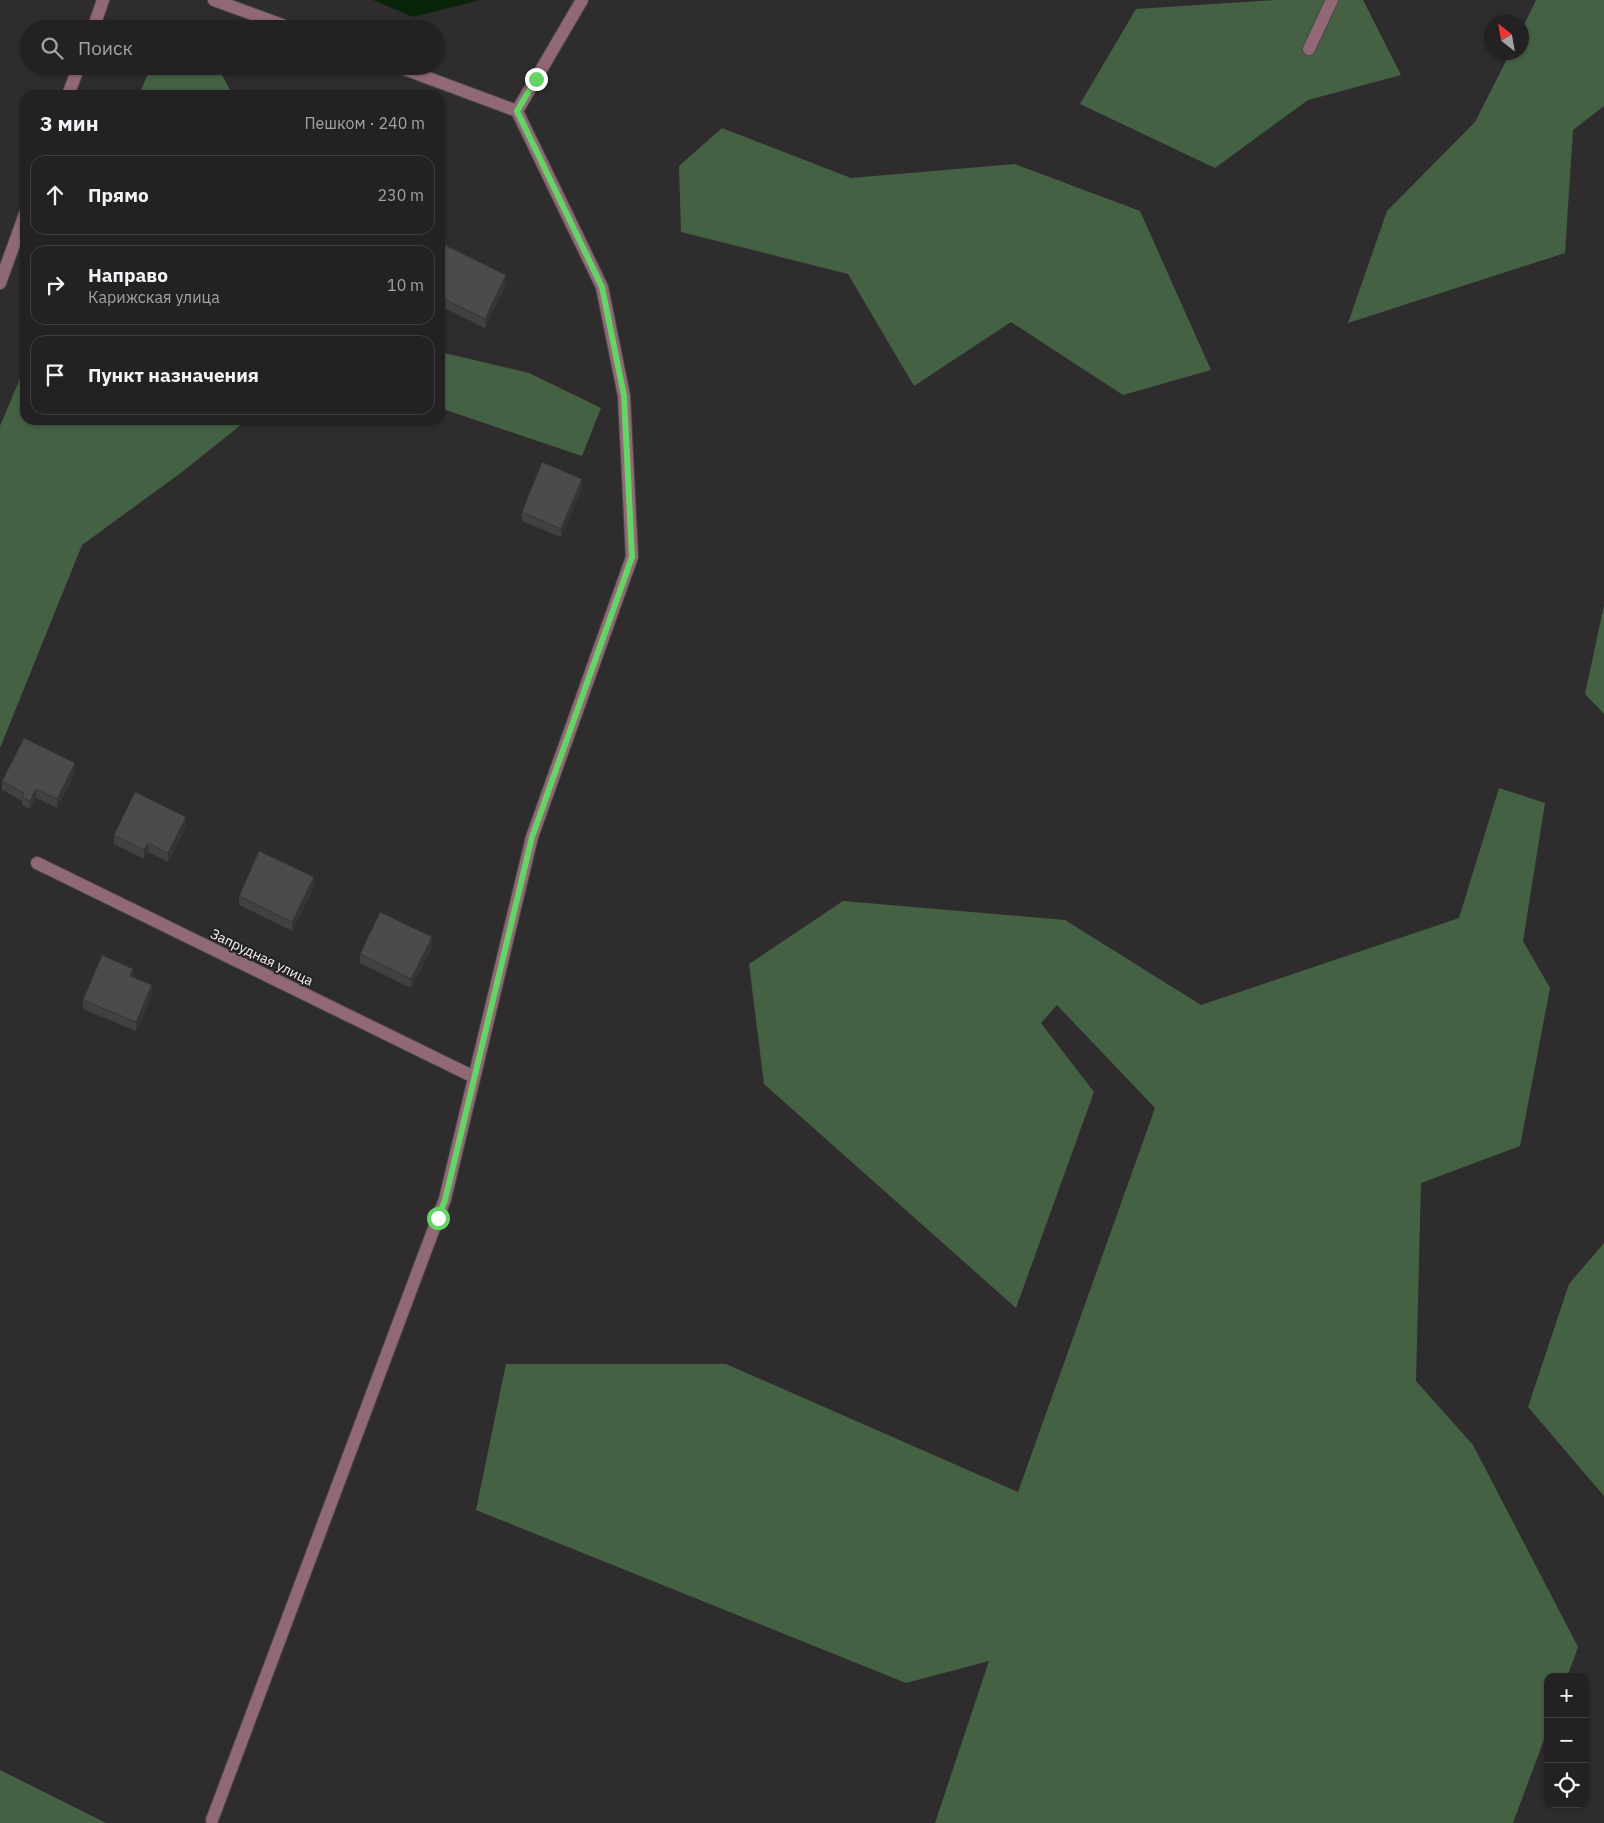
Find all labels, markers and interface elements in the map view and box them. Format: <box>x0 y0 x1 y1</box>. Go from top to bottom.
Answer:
north arrow <box>1484 15 1529 60</box>
search box <box>20 20 445 75</box>
icon: search <box>38 34 66 62</box>
text: Поиск <box>78 36 133 60</box>
route end <box>525 68 548 91</box>
text: 3 мин <box>40 109 99 137</box>
text: Пешком · 240 m <box>304 113 425 133</box>
icon: ahead <box>41 181 69 209</box>
text: Прямо <box>88 183 149 207</box>
text: 230 m <box>377 185 424 205</box>
text: Направо <box>88 263 168 287</box>
icon: right <box>41 271 69 299</box>
text: 10 m <box>387 275 424 295</box>
text: Карижская улица <box>88 287 220 307</box>
icon: arrive <box>41 361 69 389</box>
text: Пункт назначения <box>88 363 259 387</box>
street label: Запрудная улица <box>208 924 317 990</box>
route start <box>427 1207 450 1230</box>
map controls <box>1544 1673 1589 1808</box>
button: + <box>1544 1673 1589 1718</box>
button: − <box>1544 1718 1589 1763</box>
button: locate <box>1544 1763 1589 1808</box>

